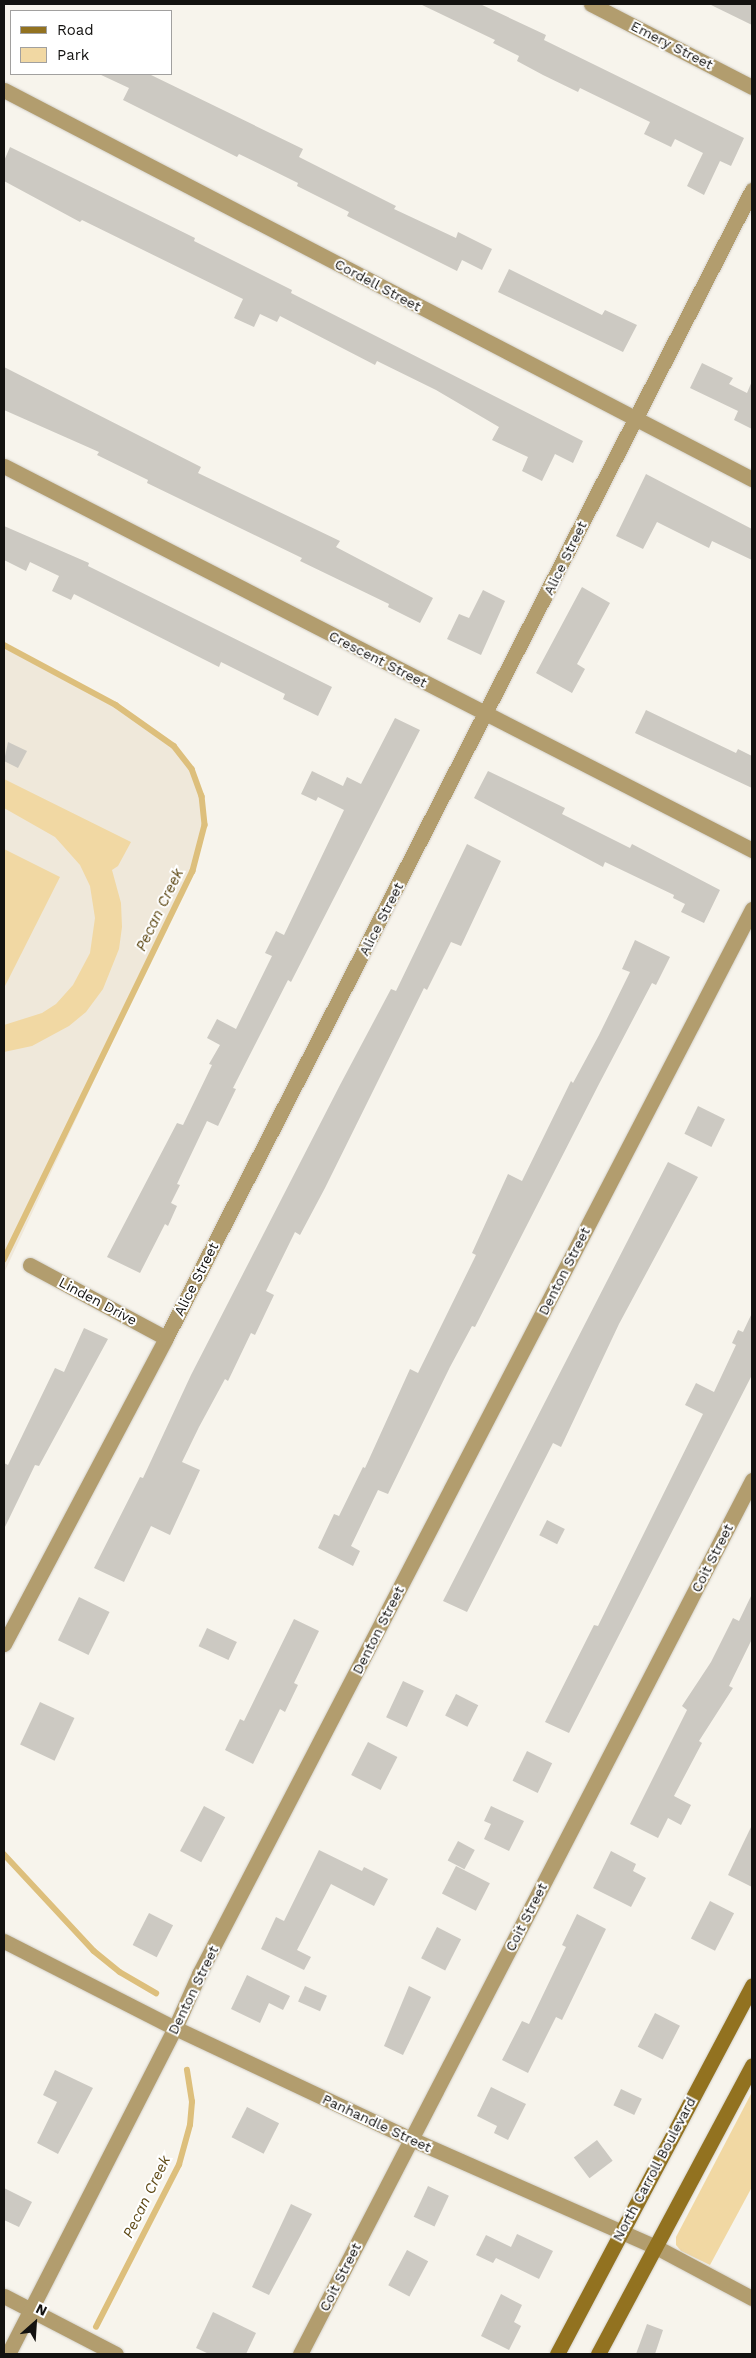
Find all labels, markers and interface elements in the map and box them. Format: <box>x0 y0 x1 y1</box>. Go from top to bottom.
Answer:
legend <box>10 10 172 75</box>
street label: Emery Street <box>628 17 716 73</box>
text: Road <box>57 21 94 39</box>
text: Park <box>57 46 89 64</box>
street label: Cordell Street <box>332 255 424 315</box>
street label: Alice Street <box>540 518 590 598</box>
street label: Crescent Street <box>326 627 430 691</box>
water label: Pecan Creek <box>132 866 188 954</box>
street label: Alice Street <box>355 880 407 958</box>
street label: Denton Street <box>535 1224 593 1318</box>
street label: Alice Street <box>170 1240 222 1318</box>
street label: Linden Drive <box>56 1273 140 1329</box>
street label: Coit Street <box>688 1521 736 1595</box>
street label: Denton Street <box>349 1583 407 1677</box>
street label: Coit Street <box>502 1880 550 1954</box>
street label: Denton Street <box>164 1943 222 2037</box>
street label: Panhandle Street <box>320 2090 434 2156</box>
street label: North Carroll Boulevard <box>609 2094 699 2244</box>
water label: Pecan Creek <box>119 2153 175 2241</box>
street label: Coit Street <box>316 2240 364 2314</box>
north arrow <box>10 2298 60 2348</box>
text: N <box>33 2300 50 2319</box>

